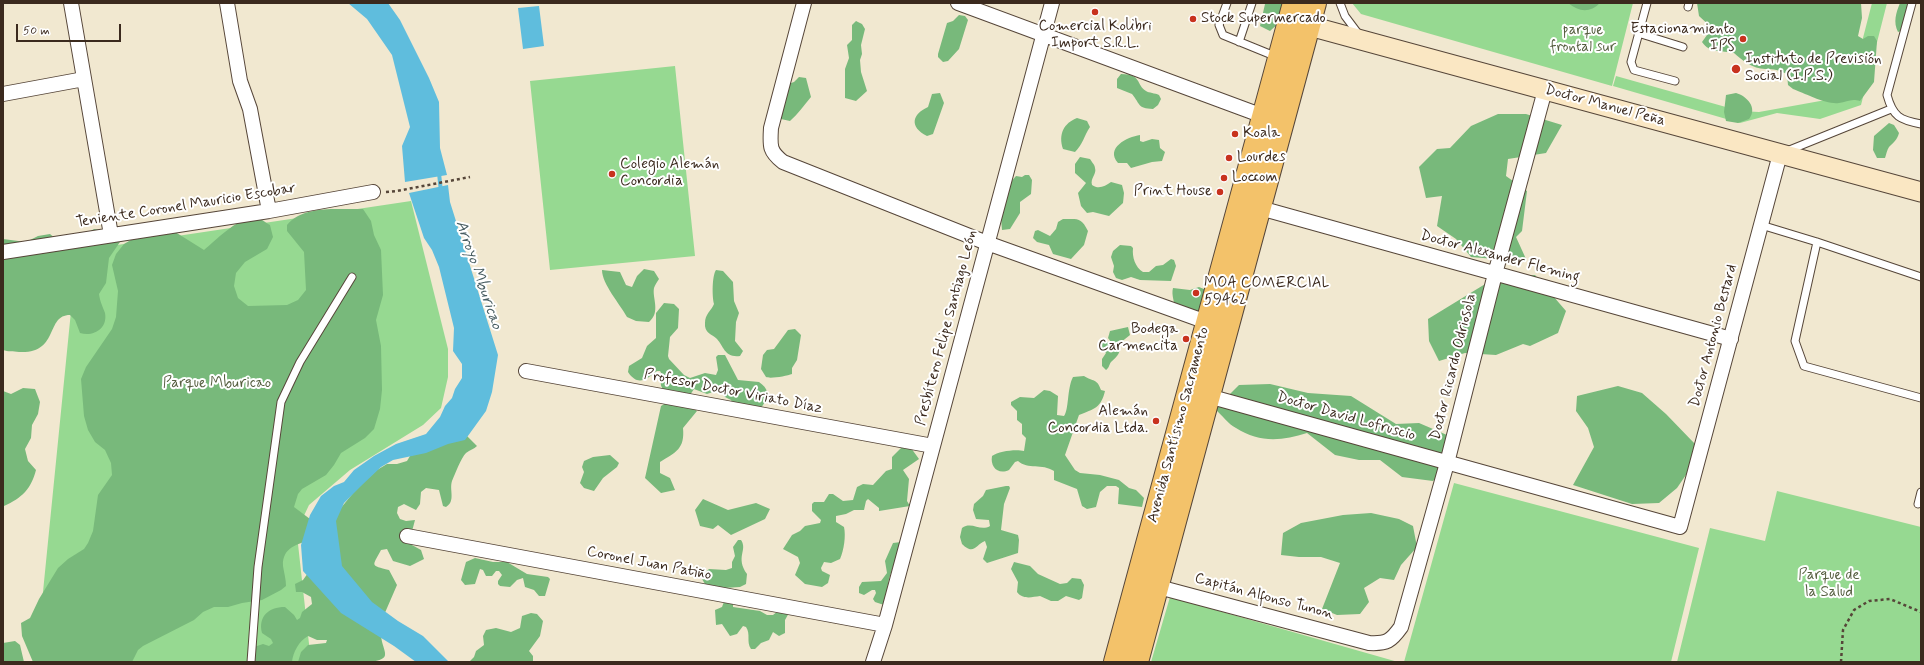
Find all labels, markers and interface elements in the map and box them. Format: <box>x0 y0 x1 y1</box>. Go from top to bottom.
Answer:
marker: Comercial Kolibri Import S.R.L. <box>1090 7 1100 17</box>
place label: Stock Supermercado <box>1201 10 1326 28</box>
marker: Stock Supermercado <box>1188 14 1198 24</box>
scale bar <box>18 16 123 42</box>
place label: Comercial Kolibri Import S.R.L. <box>1038 18 1152 53</box>
place label: Estacionamiento IPS <box>1631 21 1735 56</box>
park label: parque frontal sur <box>1550 22 1616 57</box>
text: 50 m <box>23 23 50 39</box>
marker: Estacionamiento IPS <box>1738 34 1748 44</box>
place label: Instituto de Previsión Social (I.P.S.) <box>1745 51 1882 86</box>
marker: Instituto de Previsión Social (I.P.S.) <box>1730 63 1742 75</box>
street label: Doctor Manuel Peña <box>1543 81 1667 131</box>
place label: Koala <box>1243 125 1280 143</box>
marker: Koala <box>1230 129 1240 139</box>
place label: Lourdes <box>1237 149 1286 167</box>
marker: Lourdes <box>1224 153 1234 163</box>
place label: Colegio Alemán Concordia <box>620 156 719 191</box>
marker: Colegio Alemán Concordia <box>607 169 617 179</box>
place label: Loccom <box>1232 169 1277 187</box>
marker: Loccom <box>1219 173 1229 183</box>
street label: Teniente Coronel Mauricio Escobar <box>75 180 297 232</box>
place label: Print House <box>1134 183 1212 201</box>
marker: Print House <box>1215 187 1225 197</box>
water label: Arroyo Mburicao <box>450 218 506 332</box>
street label: Doctor Alexander Fleming <box>1418 227 1582 287</box>
street label: Presbítero Felipe Santiago León <box>912 228 982 428</box>
street label: Doctor Antonio Bestard <box>1686 263 1742 409</box>
place label: MOA COMERCIAL 59462 <box>1204 275 1329 310</box>
marker: MOA COMERCIAL 59462 <box>1191 288 1201 298</box>
street label: Doctor Ricardo Odriosola <box>1427 292 1481 442</box>
place label: Bodega Carmencita <box>1098 321 1178 356</box>
street label: Avenida Santísimo Sacramento <box>1144 325 1214 525</box>
marker: Bodega Carmencita <box>1181 334 1191 344</box>
street label: Profesor Doctor Viriato Díaz <box>642 366 824 418</box>
park label: Parque Mburicao <box>163 375 271 393</box>
street label: Doctor David Lofruscio <box>1275 389 1417 445</box>
place label: Alemán Concordia Ltda. <box>1048 403 1148 438</box>
marker: Alemán Concordia Ltda. <box>1151 416 1161 426</box>
street label: Coronel Juan Patiño <box>585 543 713 585</box>
park label: Parque de la Salud <box>1798 567 1860 602</box>
street label: Capitán Alfonso Tunon <box>1193 570 1335 624</box>

